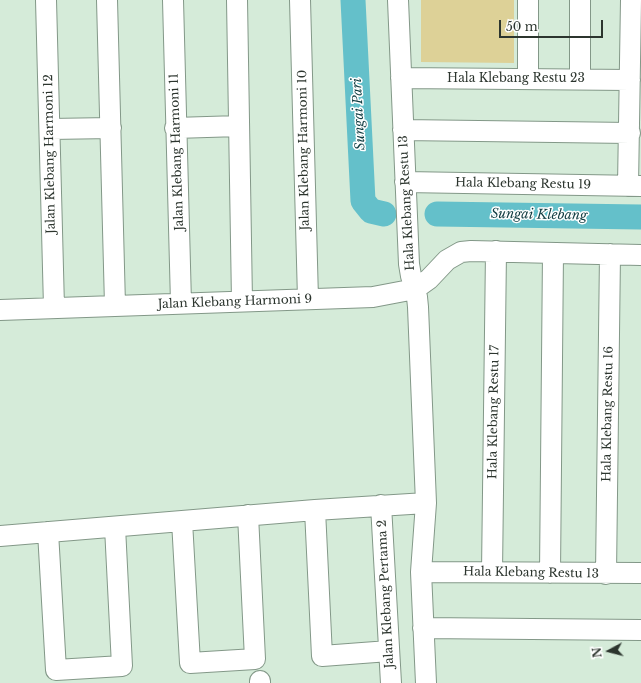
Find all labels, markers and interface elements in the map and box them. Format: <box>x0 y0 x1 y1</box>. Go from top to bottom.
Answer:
scale bar <box>501 12 605 38</box>
text: 50 m <box>506 19 538 34</box>
street label: Jalan Klebang Harmoni 10 <box>295 70 313 230</box>
street label: Hala Klebang Restu 23 <box>447 72 585 86</box>
street label: Jalan Klebang Harmoni 11 <box>167 73 187 231</box>
street label: Jalan Klebang Harmoni 12 <box>41 74 59 234</box>
water label: Sungai Pari <box>349 77 369 151</box>
street label: Hala Klebang Restu 13 <box>396 135 418 271</box>
street label: Hala Klebang Restu 19 <box>455 176 591 192</box>
water label: Sungai Klebang <box>491 206 587 224</box>
street label: Jalan Klebang Harmoni 9 <box>158 292 312 312</box>
street label: Hala Klebang Restu 17 <box>486 345 502 479</box>
street label: Hala Klebang Restu 16 <box>600 346 616 482</box>
street label: Jalan Klebang Pertama 2 <box>375 519 397 669</box>
street label: Hala Klebang Restu 13 <box>463 565 599 581</box>
north arrow <box>589 631 629 671</box>
text: N <box>590 646 605 658</box>

